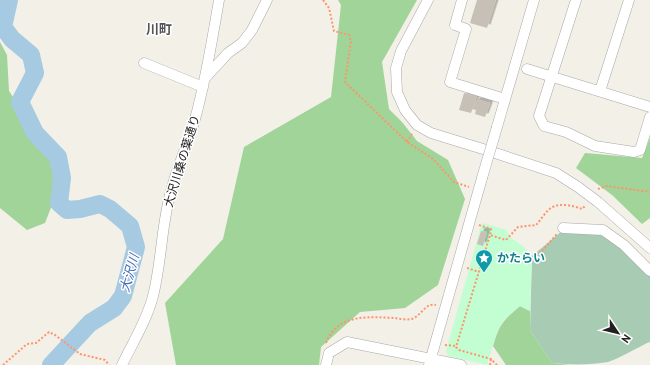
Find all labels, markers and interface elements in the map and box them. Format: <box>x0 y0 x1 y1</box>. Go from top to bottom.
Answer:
district label: 川町 <box>146 21 172 38</box>
street label: 大沢川桑の葉通り <box>160 113 203 209</box>
place icon: かたらい <box>474 248 494 273</box>
water label: 大沢川 <box>116 250 144 294</box>
place label: かたらい <box>497 250 545 265</box>
north arrow <box>598 313 638 353</box>
text: N <box>618 332 634 346</box>

